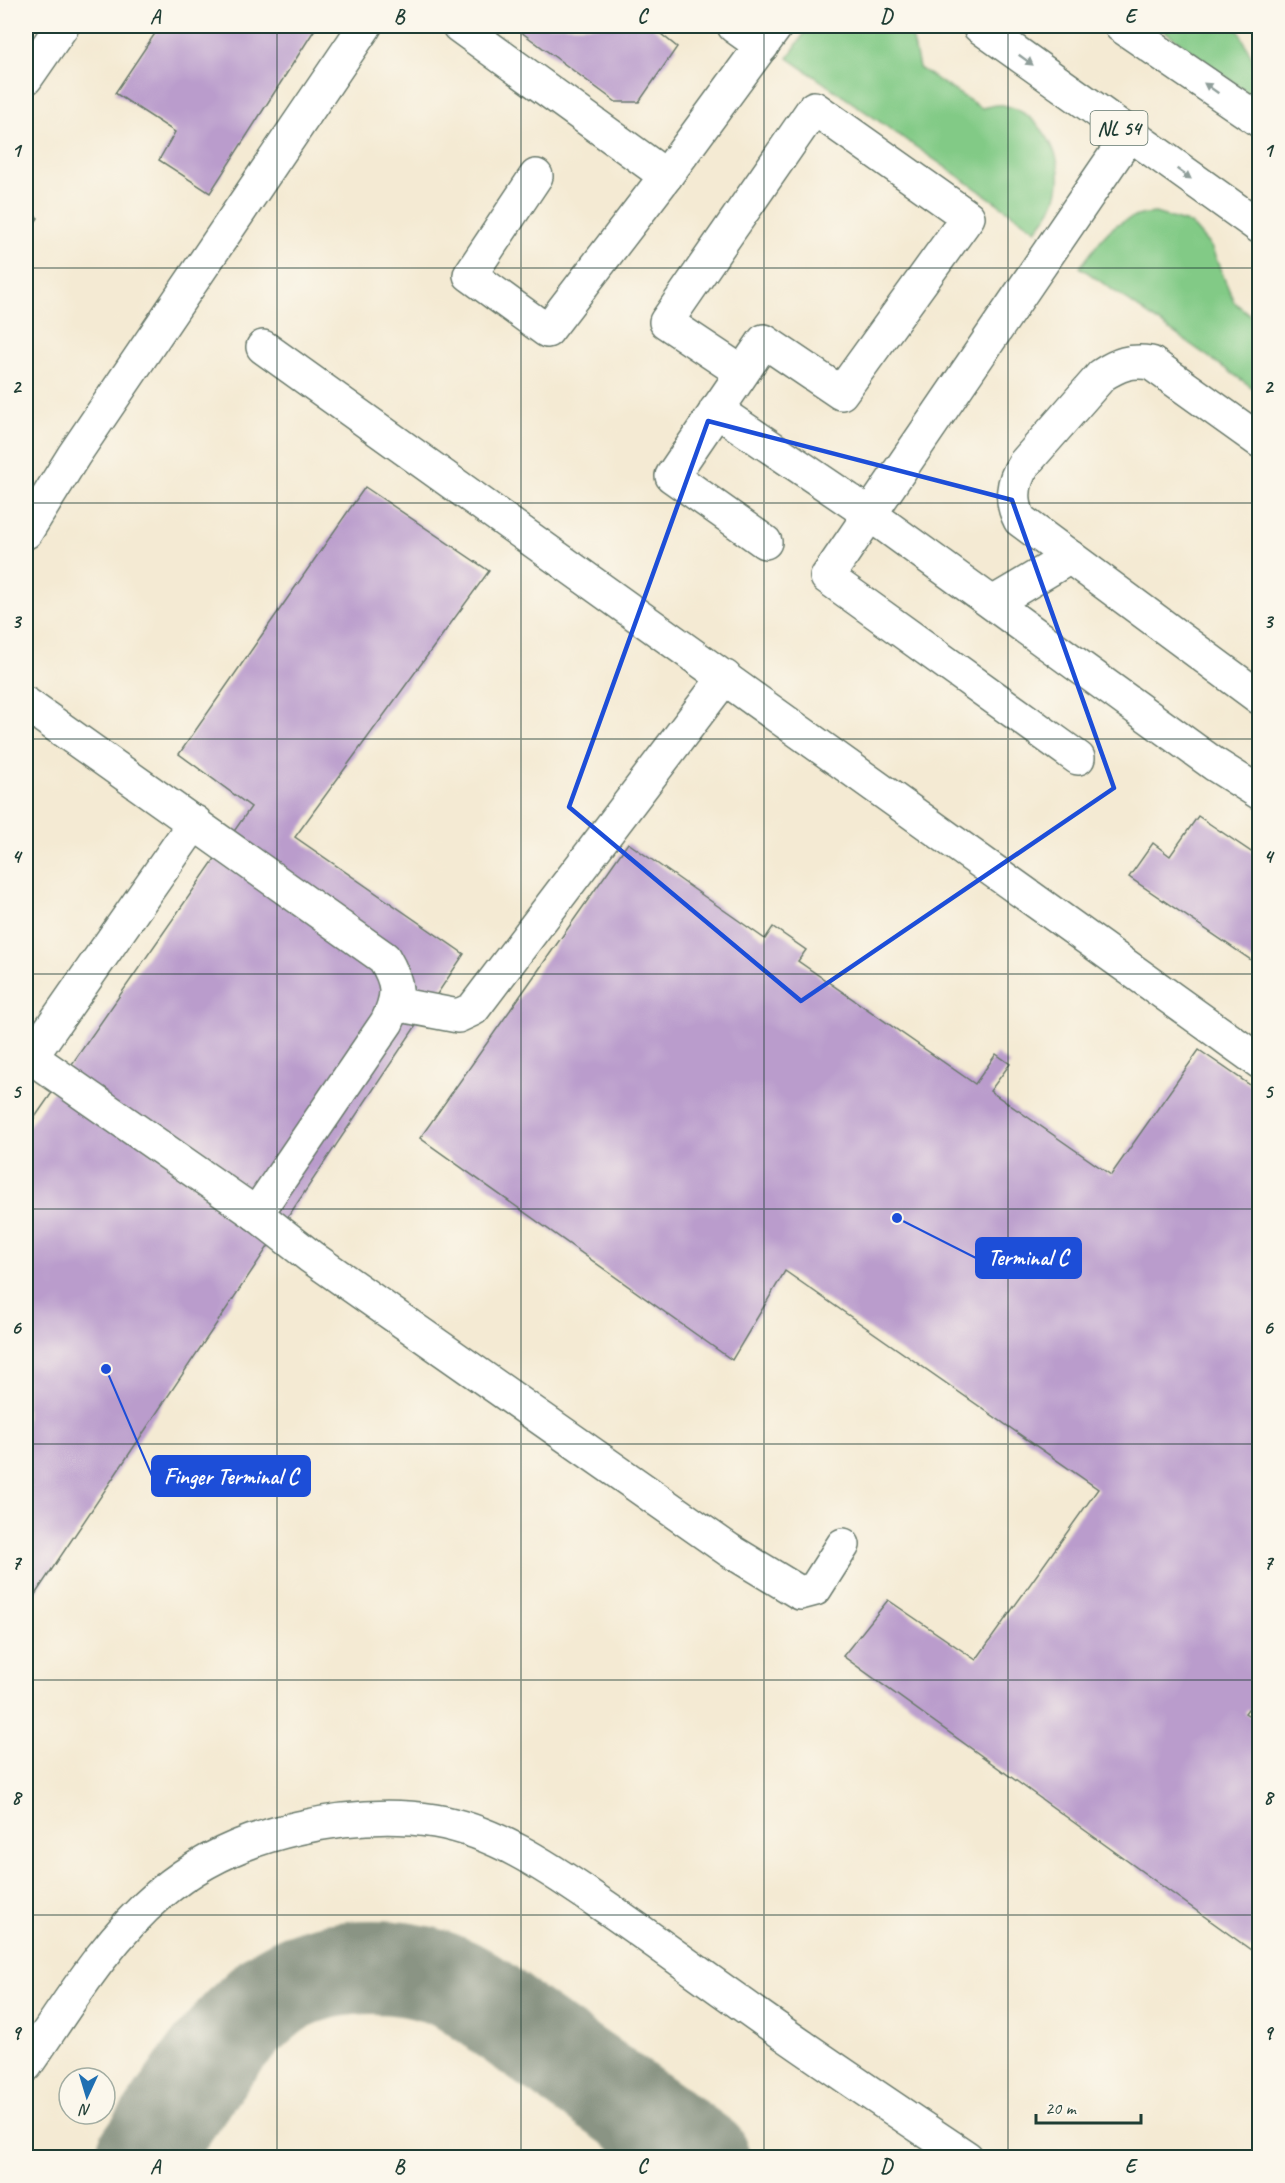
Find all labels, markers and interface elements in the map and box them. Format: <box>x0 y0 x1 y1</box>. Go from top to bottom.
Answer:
text: A <box>150 4 162 29</box>
text: B <box>394 4 406 29</box>
text: C <box>637 4 649 29</box>
text: D <box>880 4 894 29</box>
text: E <box>1125 4 1139 29</box>
one-way arrow <box>1018 54 1034 66</box>
one-way arrow <box>1204 82 1220 94</box>
road number: NL 54 <box>1090 111 1148 145</box>
text: 1 <box>12 138 23 163</box>
text: 1 <box>1264 138 1275 163</box>
one-way arrow <box>1177 168 1192 180</box>
text: 2 <box>12 374 23 399</box>
text: 2 <box>1264 374 1275 399</box>
text: 3 <box>12 609 23 634</box>
text: 3 <box>1264 609 1275 634</box>
text: 4 <box>12 844 24 869</box>
text: 4 <box>1264 844 1276 869</box>
text: 5 <box>12 1079 23 1104</box>
text: 5 <box>1264 1079 1275 1104</box>
callout: Terminal C <box>976 1238 1081 1278</box>
text: Terminal C <box>988 1244 1072 1272</box>
text: 6 <box>11 1315 22 1340</box>
text: 6 <box>1263 1315 1274 1340</box>
callout: Finger Terminal C <box>152 1456 310 1496</box>
text: Finger Terminal C <box>164 1463 302 1491</box>
text: 7 <box>12 1550 23 1575</box>
text: 7 <box>1264 1550 1275 1575</box>
text: 8 <box>12 1785 24 1810</box>
text: 8 <box>1264 1785 1276 1810</box>
text: 9 <box>12 2020 23 2045</box>
text: 9 <box>1264 2020 1275 2045</box>
north arrow <box>57 2066 117 2126</box>
scale bar <box>1036 2087 1141 2125</box>
text: 20 m <box>1045 2097 1078 2119</box>
text: N <box>77 2099 92 2120</box>
text: A <box>150 2154 162 2179</box>
text: B <box>394 2154 406 2179</box>
text: C <box>637 2154 649 2179</box>
text: D <box>880 2154 894 2179</box>
text: E <box>1125 2154 1139 2179</box>

